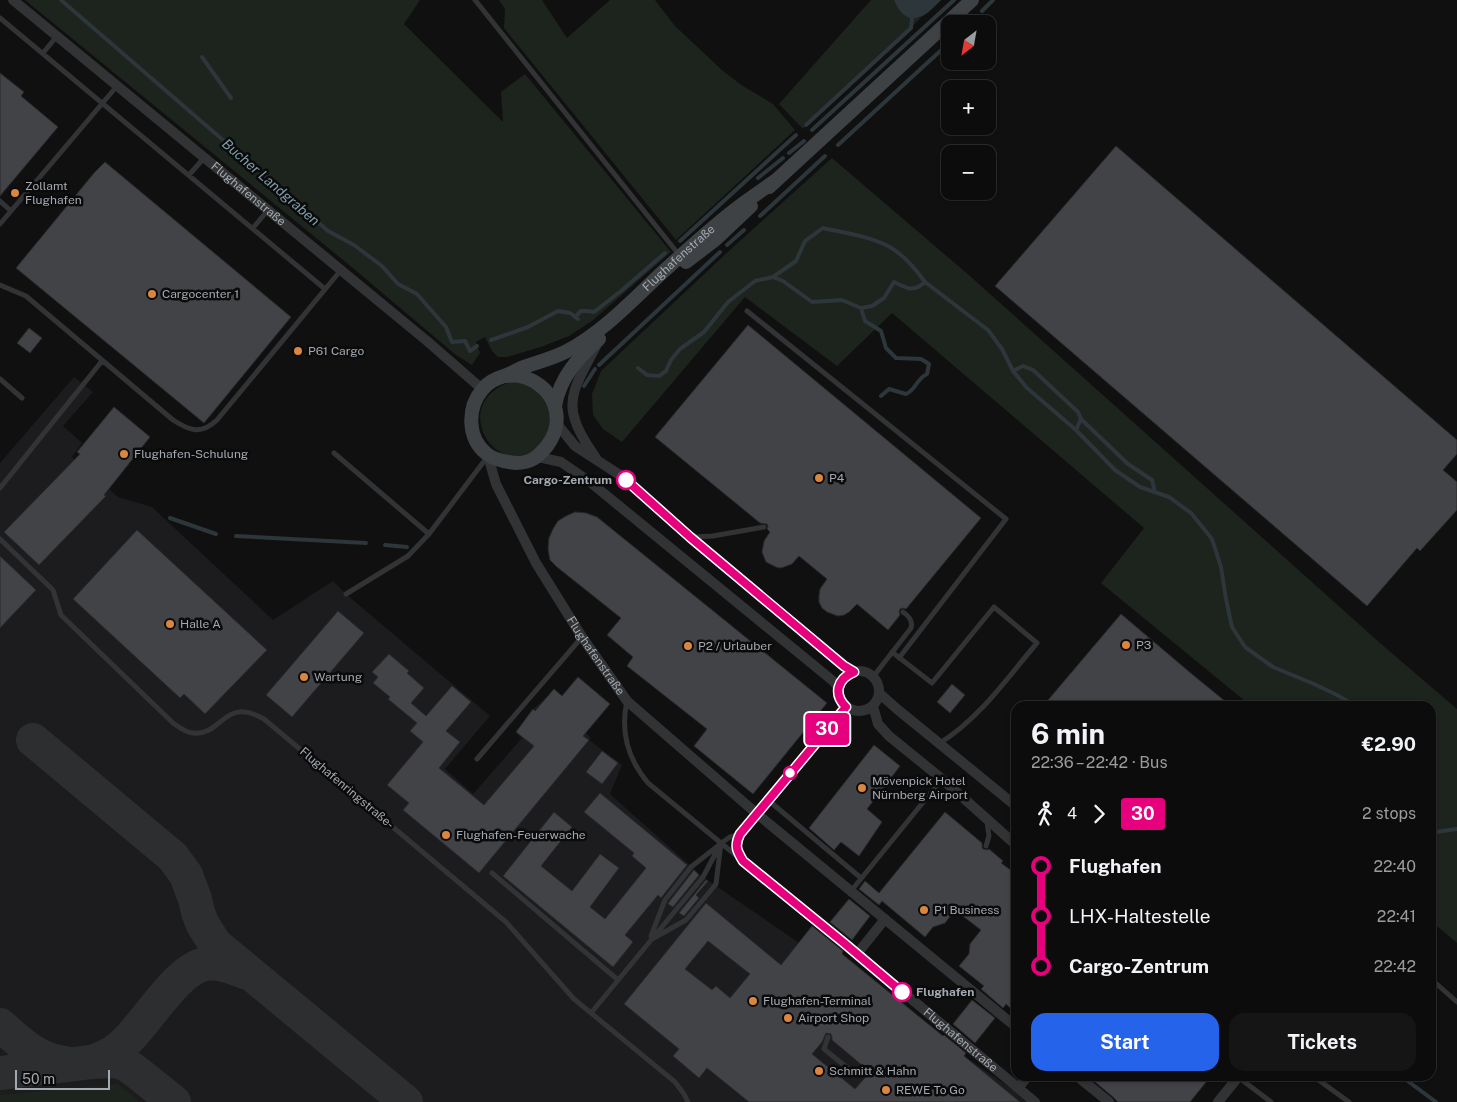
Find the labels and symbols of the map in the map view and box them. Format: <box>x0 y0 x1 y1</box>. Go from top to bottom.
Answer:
north arrow <box>941 15 996 70</box>
water label: Bucher Landgraben <box>219 135 323 229</box>
street label: Flughafenstraße <box>208 159 289 229</box>
place label: Zollamt Flughafen <box>25 179 82 207</box>
marker: Zollamt Flughafen <box>9 187 21 199</box>
street label: Flughafenstraße <box>640 222 718 294</box>
place label: Cargocenter 1 <box>162 287 239 301</box>
marker: Cargocenter 1 <box>146 288 158 300</box>
place label: P61 Cargo <box>308 344 364 358</box>
marker: P61 Cargo <box>292 345 304 357</box>
place label: Flughafen-Schulung <box>134 447 248 461</box>
marker: Flughafen-Schulung <box>118 448 130 460</box>
marker: Cargo-Zentrum <box>616 470 636 490</box>
place label: P4 <box>829 471 845 485</box>
marker: P4 <box>813 472 825 484</box>
place label: Cargo-Zentrum <box>524 473 612 487</box>
street label: Flughafenstraße <box>564 614 628 698</box>
place label: Halle A <box>180 617 221 631</box>
marker: Halle A <box>164 618 176 630</box>
place label: P3 <box>1136 638 1151 652</box>
place label: P2 / Urlauber <box>698 639 772 653</box>
marker: P3 <box>1120 639 1132 651</box>
marker: P2 / Urlauber <box>682 640 694 652</box>
place label: Wartung <box>314 670 362 684</box>
marker: Wartung <box>298 671 310 683</box>
line badge: 30 <box>804 713 850 745</box>
street label: Flughafenringstraße- <box>297 744 397 832</box>
unlabelled marker <box>783 766 797 780</box>
place label: Mövenpick Hotel Nürnberg Airport <box>872 774 968 802</box>
marker: Mövenpick Hotel Nürnberg Airport <box>856 782 868 794</box>
place label: Flughafen-Feuerwache <box>456 828 586 842</box>
marker: Flughafen-Feuerwache <box>440 829 452 841</box>
place label: P1 Business <box>934 903 999 917</box>
marker: P1 Business <box>918 904 930 916</box>
marker: Flughafen <box>892 982 912 1002</box>
place label: Flughafen <box>916 985 974 999</box>
place label: Flughafen-Terminal <box>763 994 871 1008</box>
marker: Flughafen-Terminal <box>747 995 759 1007</box>
street label: Flughafenstraße <box>921 1005 1001 1075</box>
place label: Airport Shop <box>798 1011 869 1025</box>
marker: Airport Shop <box>782 1012 794 1024</box>
place label: Schmitt & Hahn <box>829 1064 917 1078</box>
marker: Schmitt & Hahn <box>813 1065 825 1077</box>
scale bar <box>15 1067 110 1090</box>
place label: REWE To Go <box>896 1083 965 1097</box>
marker: REWE To Go <box>880 1084 892 1096</box>

